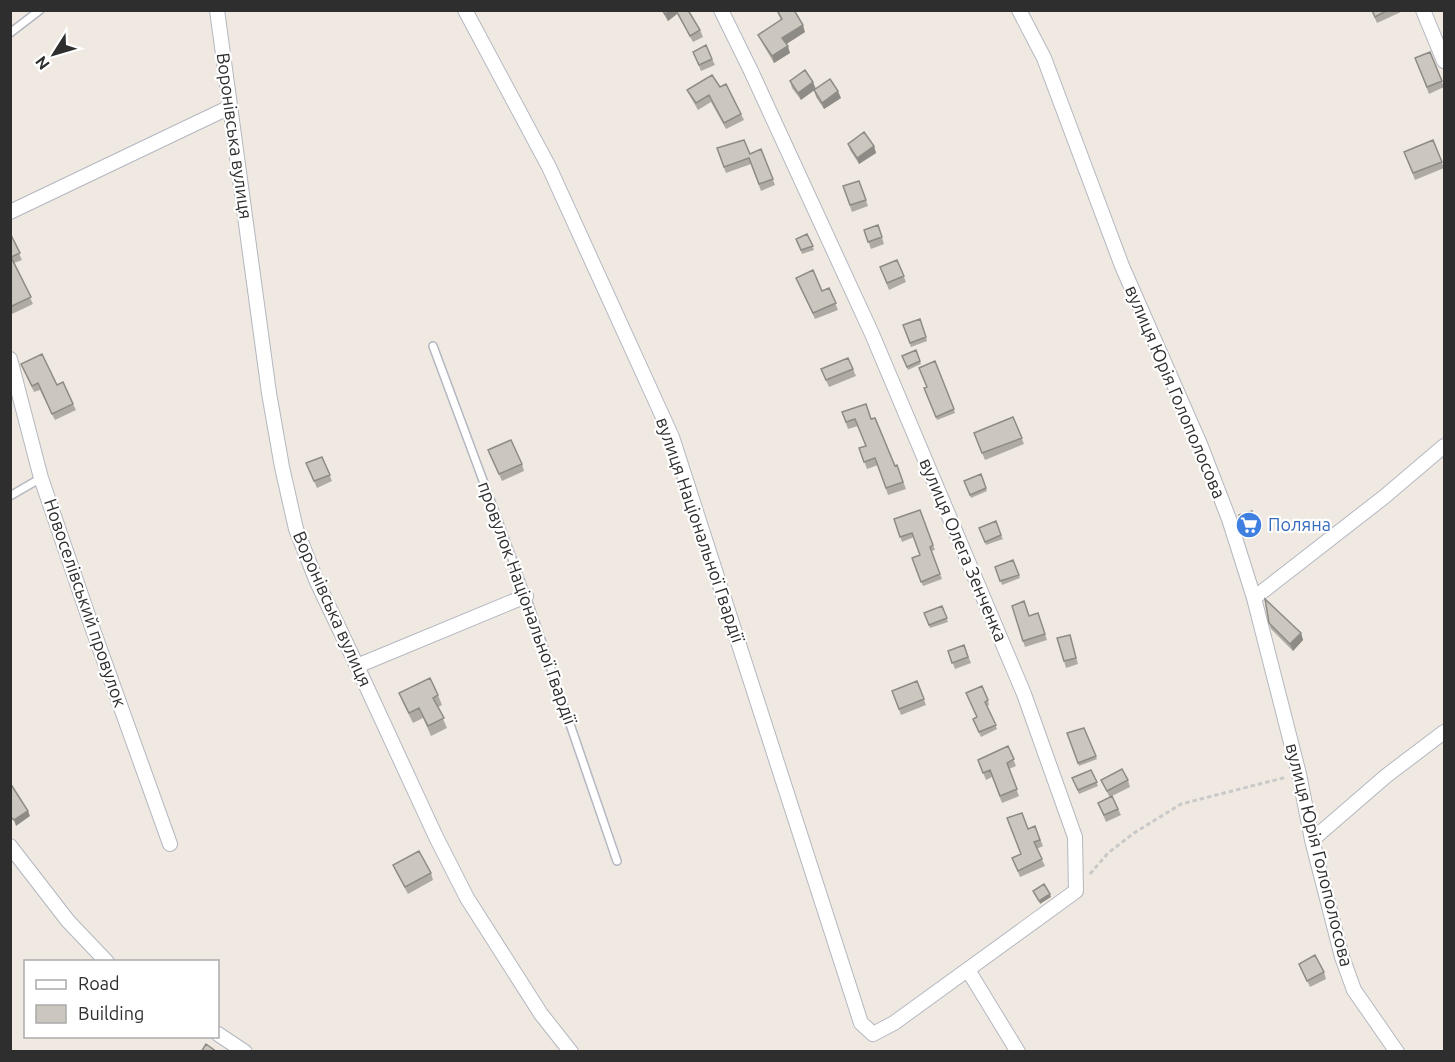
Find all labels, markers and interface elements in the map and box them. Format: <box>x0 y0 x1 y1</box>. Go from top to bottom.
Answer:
north arrow <box>24 24 84 84</box>
street label: Воронівська вулиця <box>213 51 257 220</box>
text: N <box>31 53 53 73</box>
street label: вулиця Юрія Голополосова <box>1122 282 1230 501</box>
street label: вулиця Національної Гвардії <box>653 415 749 645</box>
street label: вулиця Олега Зенченка <box>916 455 1012 644</box>
street label: провулок Національної Гвардії <box>475 478 582 727</box>
street label: Новоселівський провулок <box>41 496 131 710</box>
supermarket icon: Поляна <box>1234 510 1264 540</box>
place label: Поляна <box>1268 514 1331 534</box>
street label: Воронівська вулиця <box>290 528 376 689</box>
street label: вулиця Юрія Голополосова <box>1283 741 1357 969</box>
legend <box>24 960 219 1038</box>
text: Road <box>78 973 120 993</box>
text: Building <box>78 1003 144 1023</box>

